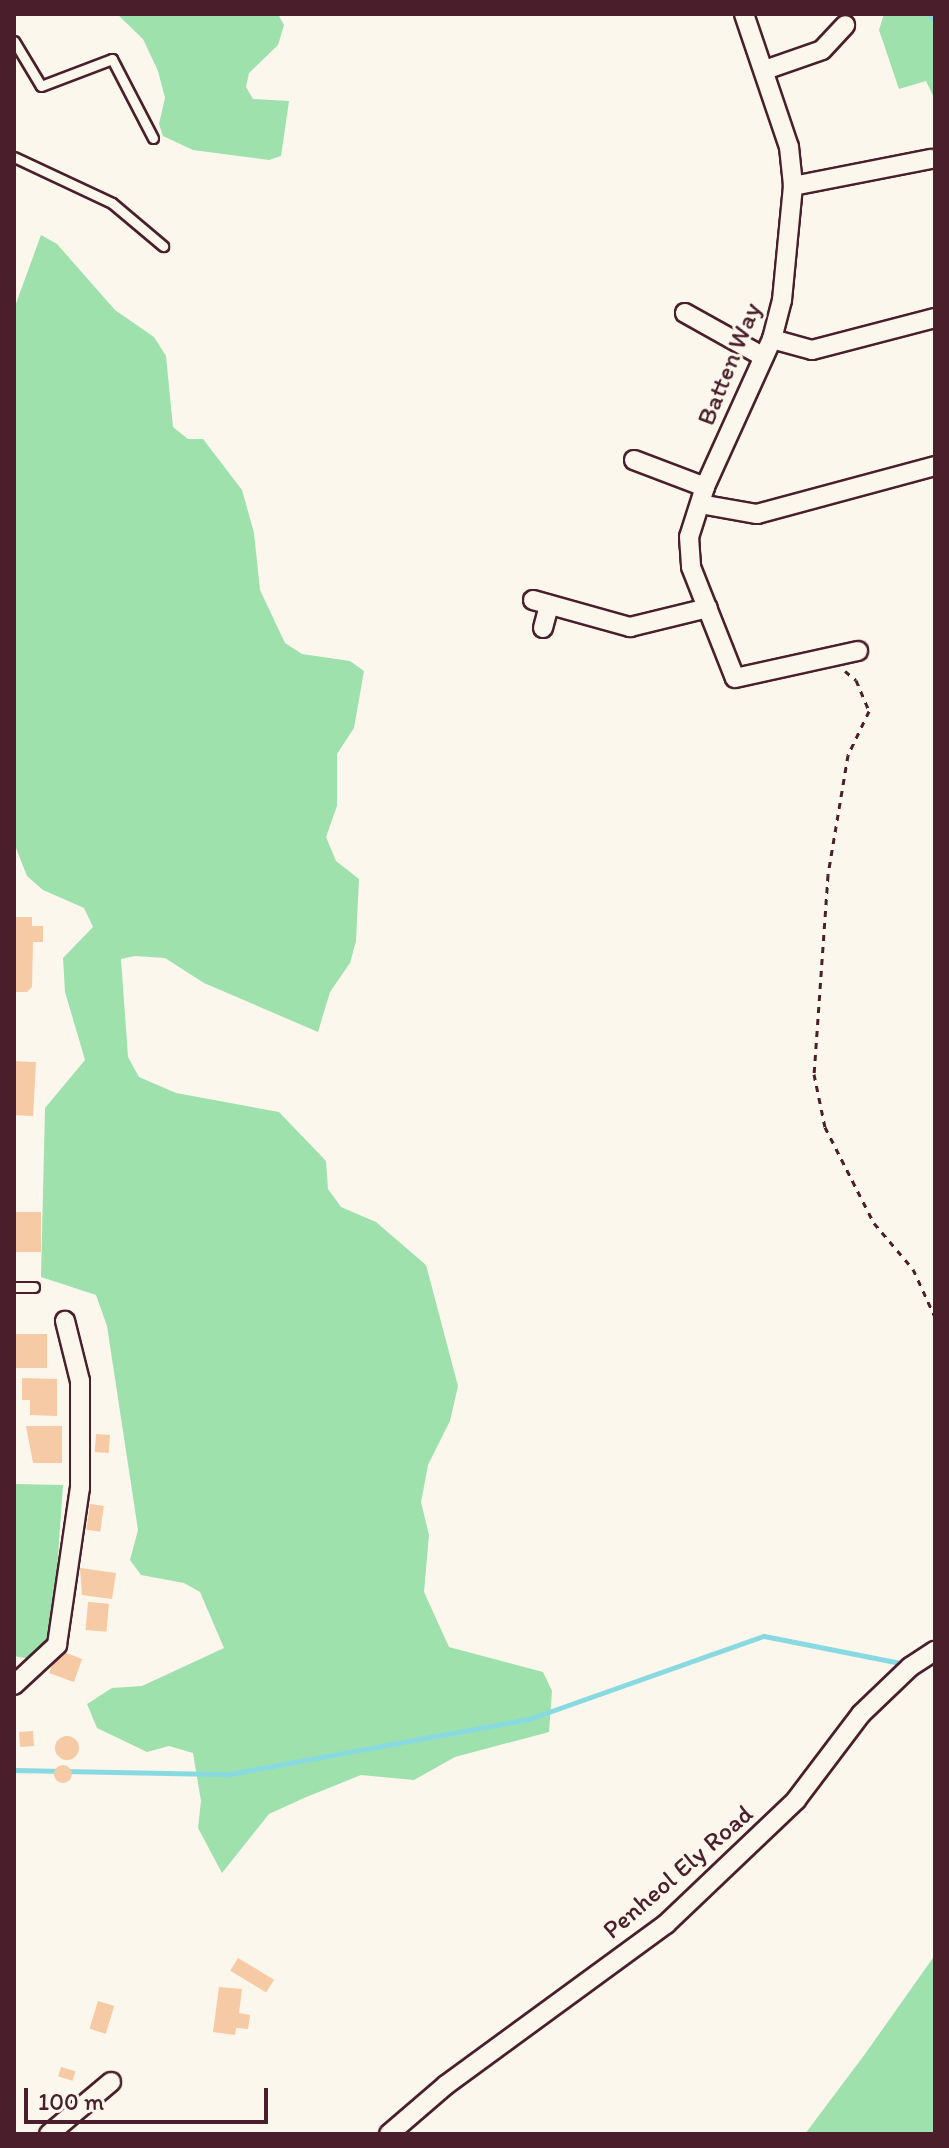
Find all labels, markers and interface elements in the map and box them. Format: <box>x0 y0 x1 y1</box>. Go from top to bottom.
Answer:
street label: Batten Way <box>690 299 768 429</box>
street label: Penheol Ely Road <box>596 1798 760 1946</box>
scale bar <box>28 2072 272 2122</box>
text: 100 m <box>38 2087 104 2116</box>

